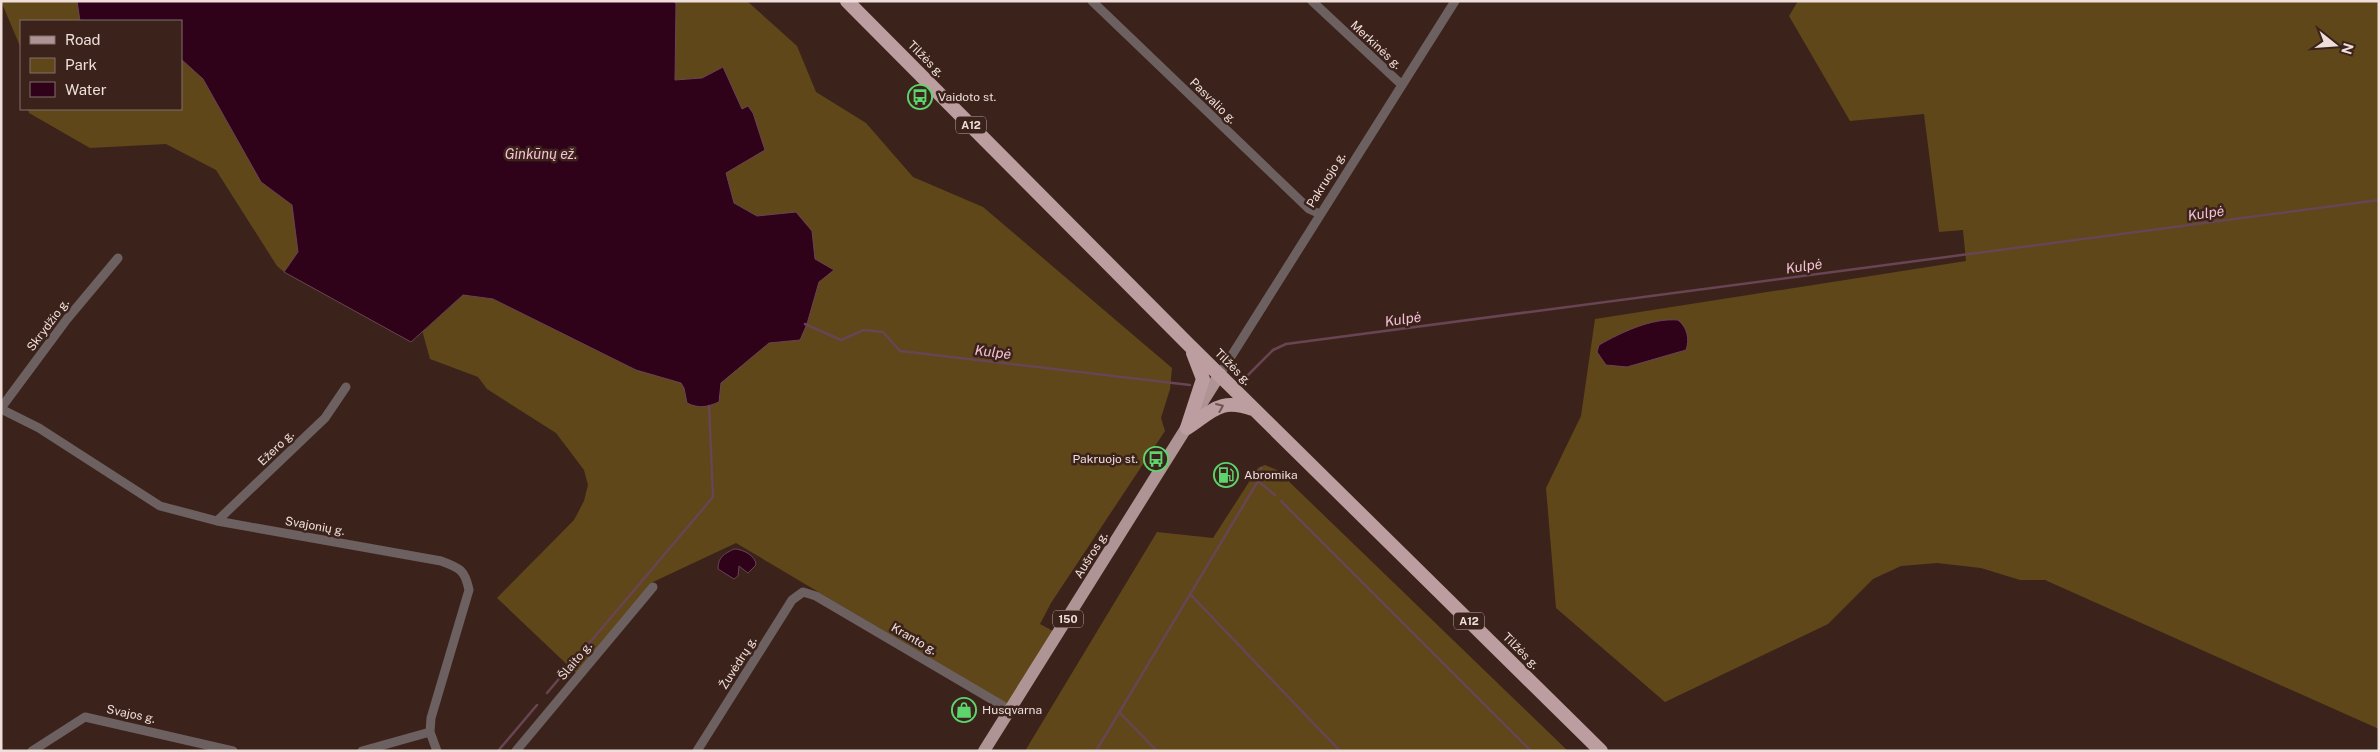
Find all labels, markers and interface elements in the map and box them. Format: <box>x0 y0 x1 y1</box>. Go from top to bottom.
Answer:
street label: Merkinės g. <box>1348 18 1404 72</box>
legend <box>20 20 182 110</box>
north arrow <box>2310 20 2360 70</box>
text: Road <box>65 31 101 48</box>
street label: Tilžės g. <box>905 38 947 80</box>
text: N <box>2338 41 2357 56</box>
text: Park <box>65 56 97 73</box>
street label: Pasvalio g. <box>1187 75 1239 127</box>
text: Water <box>65 81 107 98</box>
bus stop icon: Vaidoto st. <box>907 84 933 110</box>
place label: Vaidoto st. <box>938 90 996 104</box>
road number: A12 <box>956 116 986 134</box>
water label: Ginkūnų ež. <box>505 146 577 162</box>
street label: Pakruojo g. <box>1304 150 1348 210</box>
water label: Kulpė <box>2187 202 2226 223</box>
water label: Kulpė <box>1785 255 1824 276</box>
street label: Skrydžio g. <box>24 296 72 354</box>
water label: Kulpė <box>1384 308 1423 329</box>
water label: Kulpė <box>974 342 1012 362</box>
street label: Tilžės g. <box>1212 346 1254 388</box>
one-way arrow <box>1215 403 1224 414</box>
street label: Ežero g. <box>255 428 297 468</box>
bus stop icon: Pakruojo st. <box>1143 446 1169 472</box>
place label: Pakruojo st. <box>1073 452 1138 466</box>
fuel station icon: Abromika <box>1213 462 1239 488</box>
place label: Abromika <box>1244 468 1298 482</box>
street label: Svajonių g. <box>284 514 346 538</box>
street label: Aušros g. <box>1071 529 1111 581</box>
road number: 150 <box>1053 610 1083 628</box>
road number: A12 <box>1454 612 1484 630</box>
street label: Kranto g. <box>889 620 939 658</box>
street label: Tilžės g. <box>1500 630 1542 672</box>
street label: Žuvėdrų g. <box>716 634 760 692</box>
street label: Šlaito g. <box>555 639 595 683</box>
shop icon: Husqvarna <box>951 697 977 723</box>
street label: Svajos g. <box>105 702 157 726</box>
place label: Husqvarna <box>982 703 1042 717</box>

